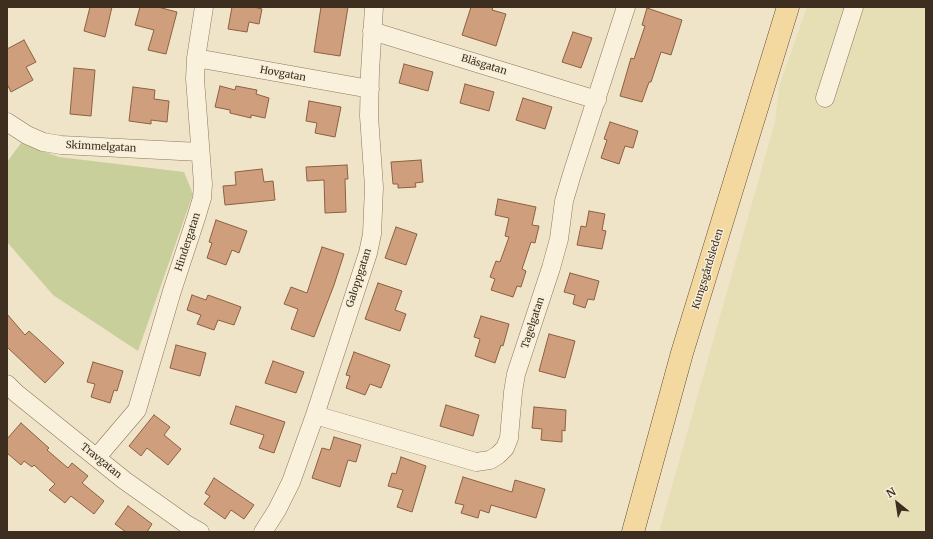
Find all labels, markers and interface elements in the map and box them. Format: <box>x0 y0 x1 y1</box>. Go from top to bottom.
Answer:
street label: Bläsgatan <box>460 52 508 78</box>
street label: Hovgatan <box>259 64 307 84</box>
street label: Skimmelgatan <box>65 139 137 155</box>
street label: Hindergatan <box>173 211 203 273</box>
street label: Kungsgårdsleden <box>690 227 726 311</box>
street label: Galoppgatan <box>344 247 374 309</box>
street label: Tagelgatan <box>519 296 547 350</box>
street label: Travgatan <box>78 441 124 481</box>
north arrow <box>877 483 917 523</box>
text: N <box>884 484 898 501</box>

